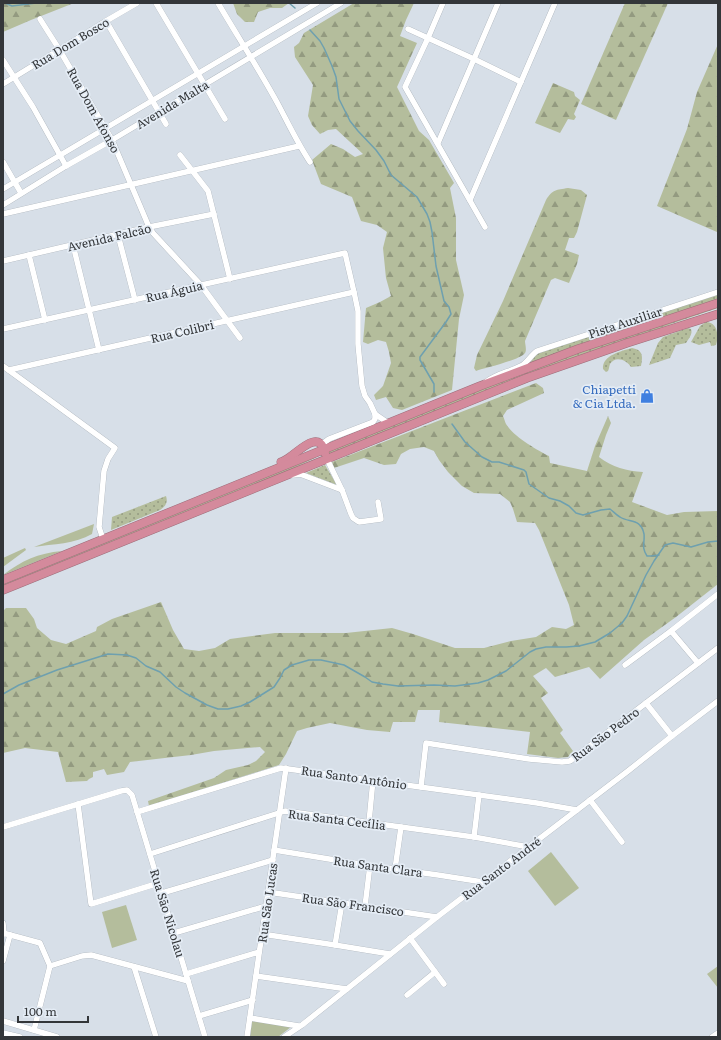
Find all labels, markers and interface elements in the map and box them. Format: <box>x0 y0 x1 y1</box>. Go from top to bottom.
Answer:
street label: Rua Dom Bosco <box>28 13 112 73</box>
street label: Rua Dom Afonso <box>63 64 125 156</box>
street label: Avenida Malta <box>132 75 212 133</box>
street label: Avenida Falcão <box>65 219 153 255</box>
street label: Rua Águia <box>144 276 205 306</box>
street label: Pista Auxiliar <box>586 301 665 342</box>
street label: Rua Colibri <box>149 315 215 347</box>
place label: Chiapetti & Cia Ltda. <box>573 380 636 412</box>
shop icon: Chiapetti & Cia Ltda. <box>639 388 655 404</box>
street label: Rua São Pedro <box>567 702 643 766</box>
street label: Rua Santo Antônio <box>300 761 408 793</box>
street label: Rua Santa Cecília <box>287 804 387 834</box>
street label: Rua Santo André <box>457 832 545 904</box>
street label: Rua Santa Clara <box>332 851 424 881</box>
street label: Rua São Lucas <box>253 861 282 944</box>
street label: Rua São Nicolau <box>146 866 190 960</box>
street label: Rua São Francisco <box>301 888 405 920</box>
scale bar <box>18 998 88 1024</box>
text: 100 m <box>24 1002 57 1020</box>

